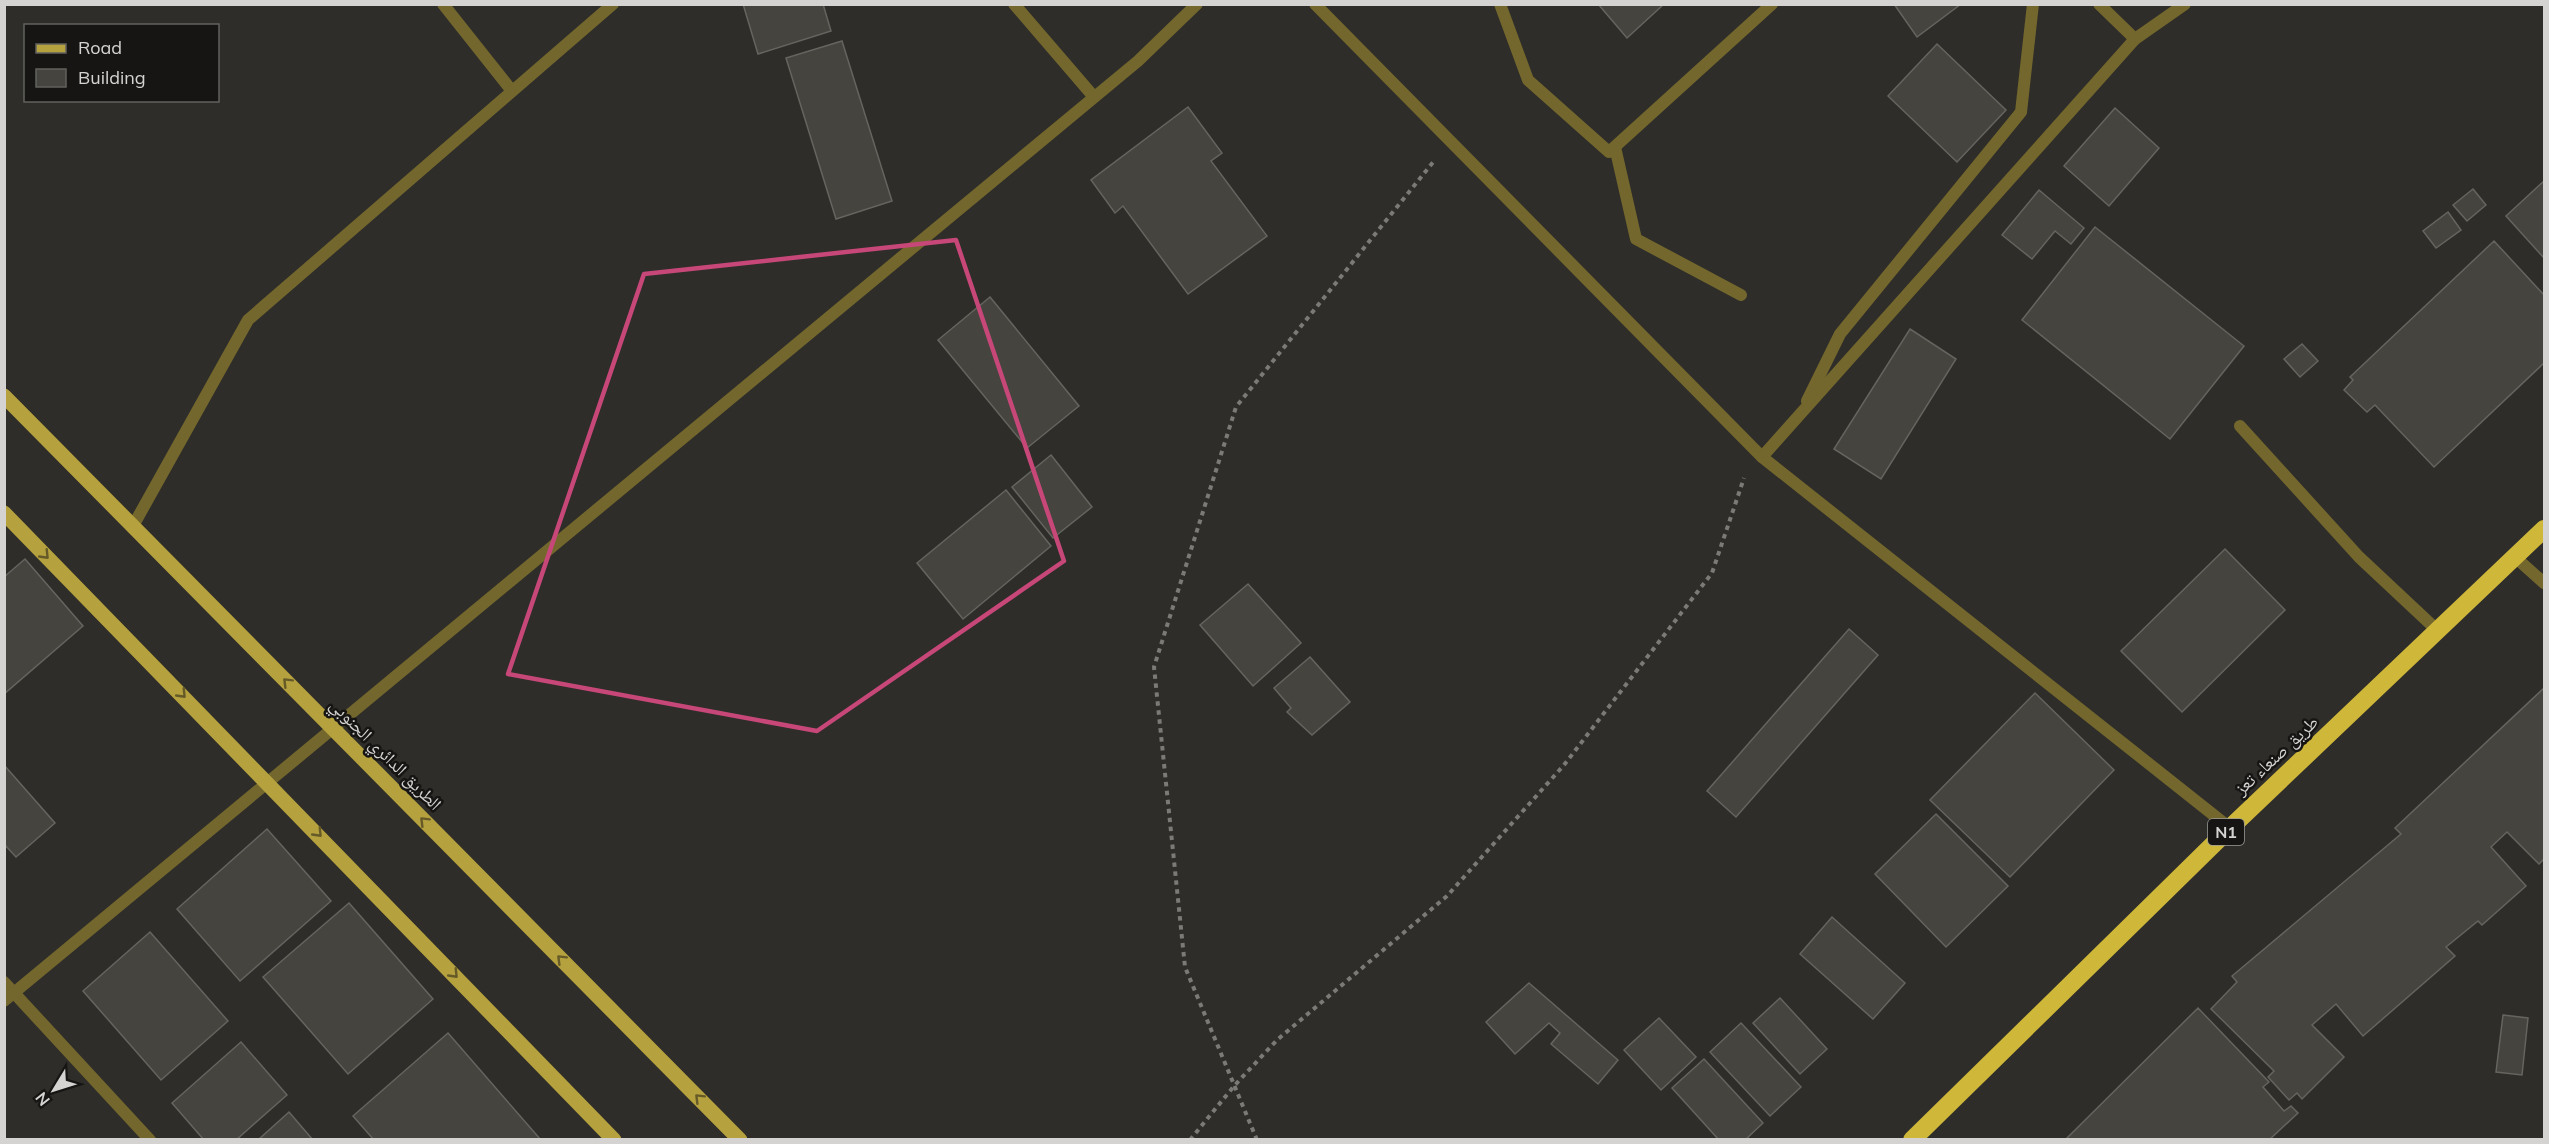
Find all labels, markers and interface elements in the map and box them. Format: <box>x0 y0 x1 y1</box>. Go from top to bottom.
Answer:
legend <box>24 24 219 102</box>
text: Road <box>78 36 122 59</box>
text: Building <box>78 66 146 89</box>
one-way arrow <box>38 547 49 558</box>
one-way arrow <box>283 679 294 689</box>
one-way arrow <box>175 687 186 697</box>
street label: الطريق الدائري الجنوبي <box>323 693 447 817</box>
street label: طريق صنعاء تعز <box>2228 710 2323 800</box>
one-way arrow <box>420 817 431 827</box>
road number: N1 <box>2208 819 2244 845</box>
one-way arrow <box>311 827 322 837</box>
one-way arrow <box>558 956 569 967</box>
one-way arrow <box>446 966 457 977</box>
north arrow <box>24 1060 84 1120</box>
text: N <box>31 1088 54 1110</box>
one-way arrow <box>695 1094 706 1105</box>

